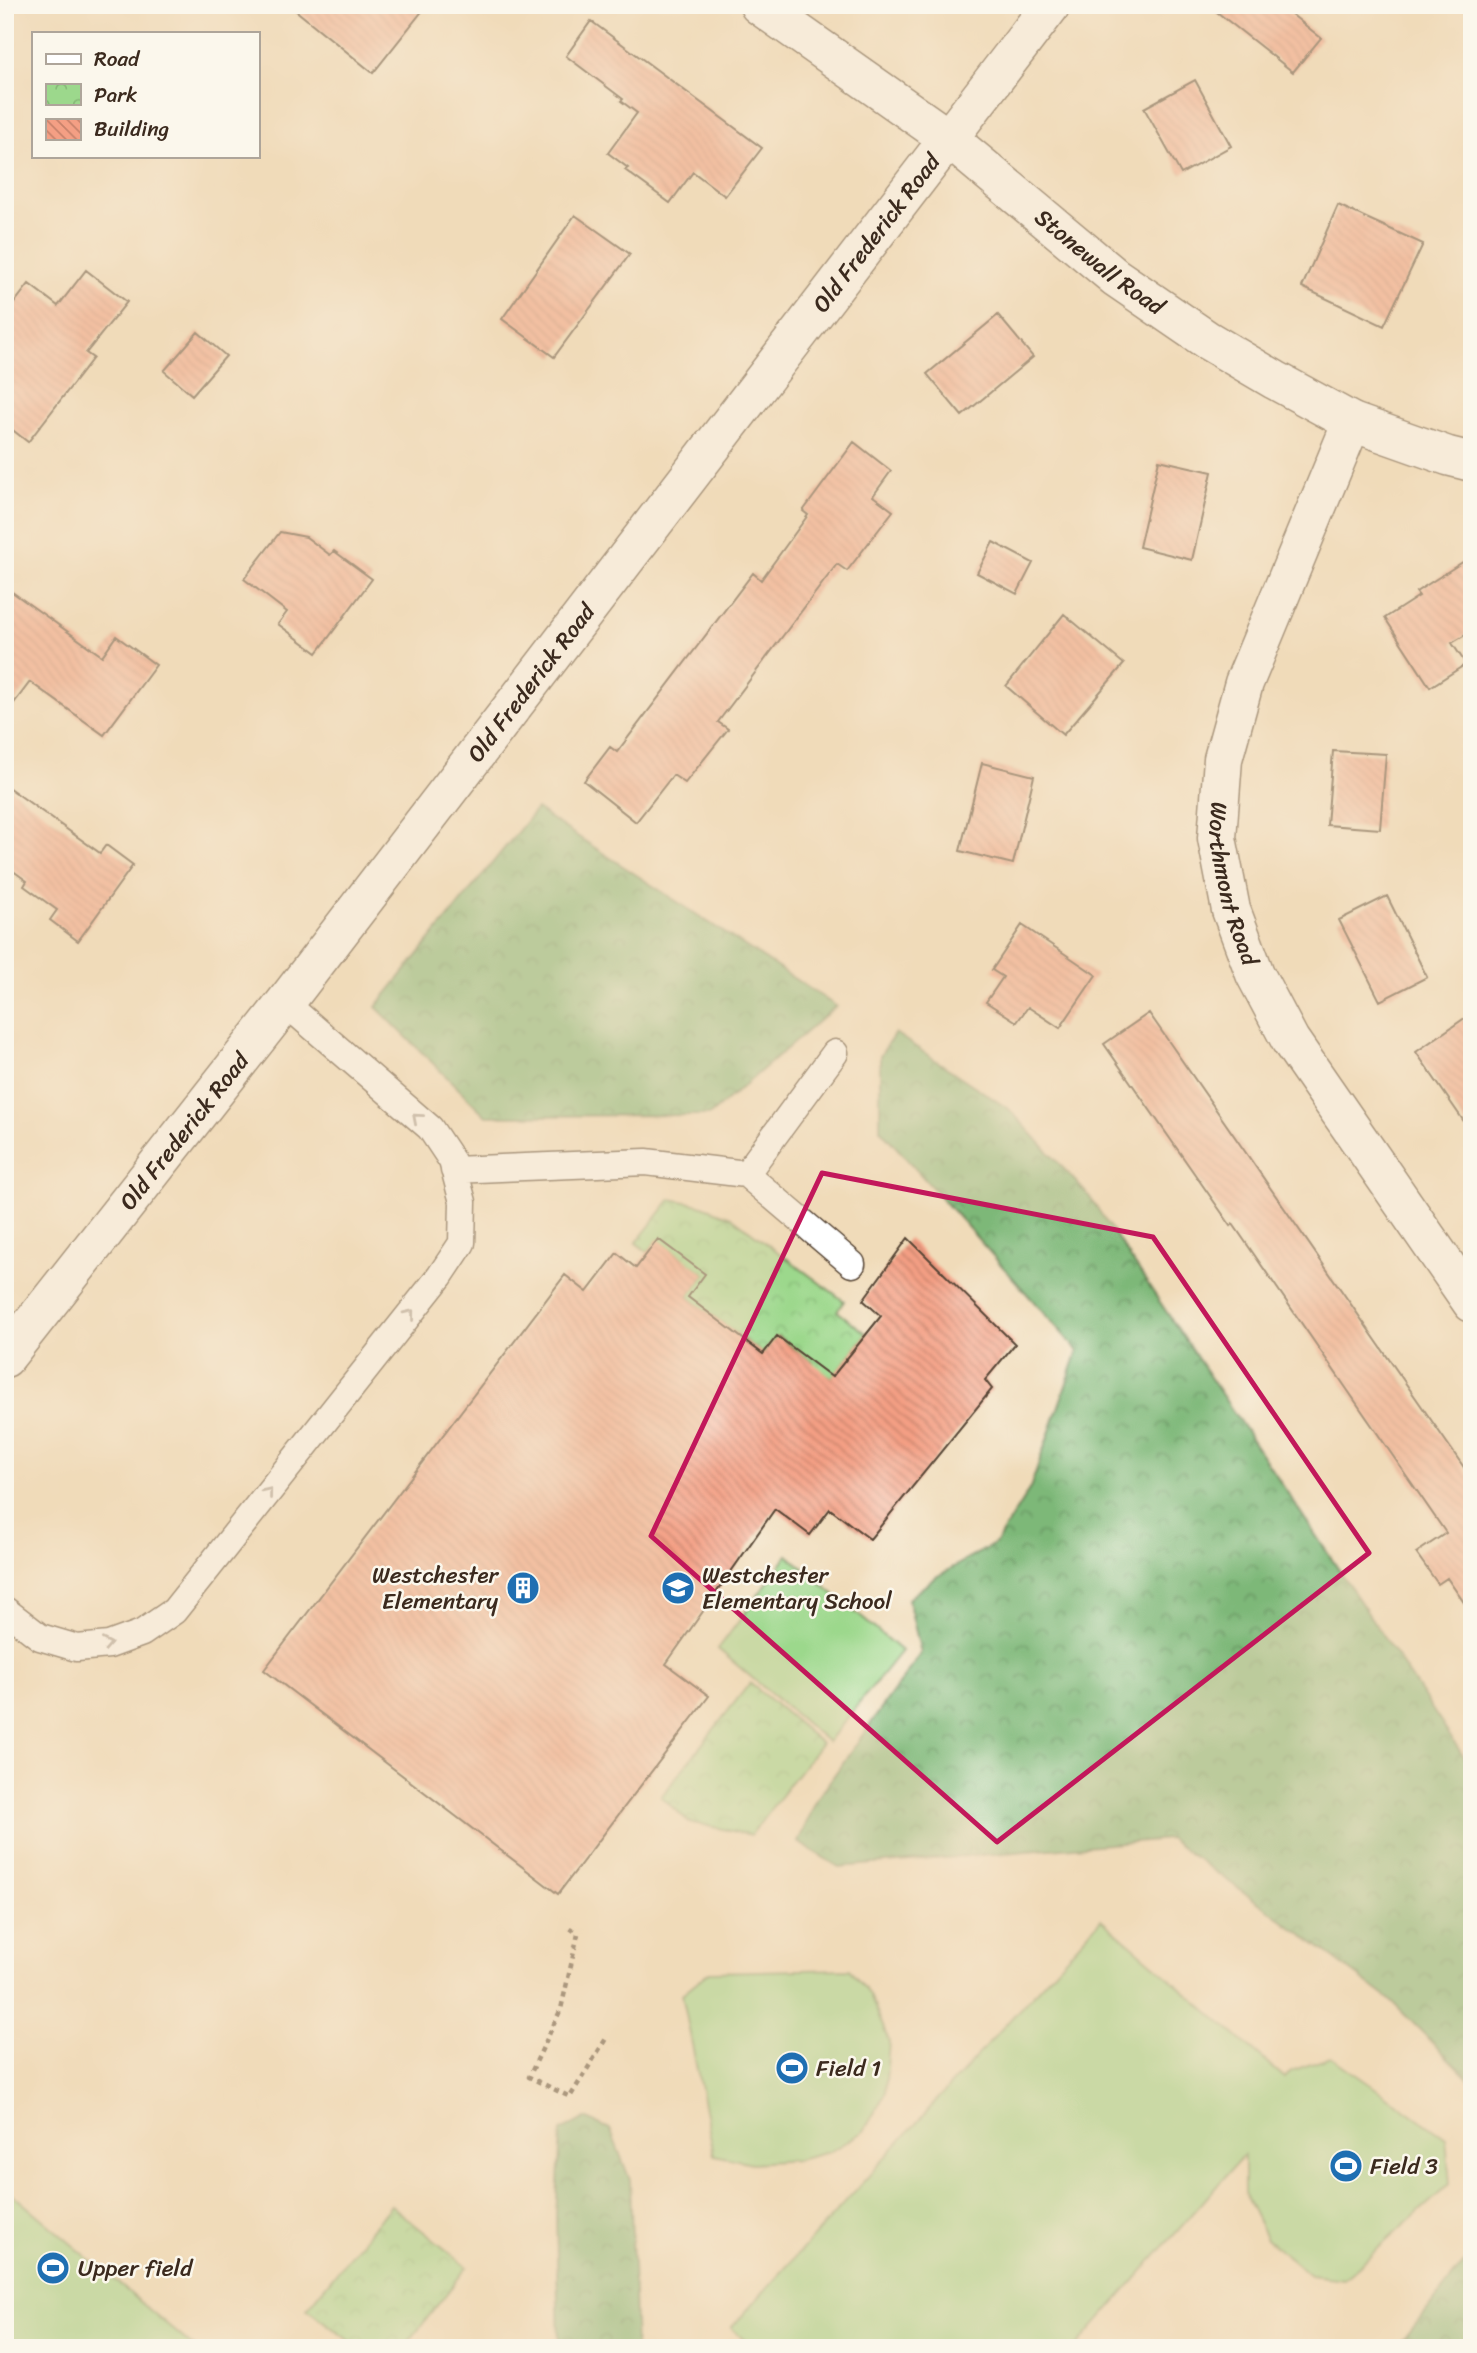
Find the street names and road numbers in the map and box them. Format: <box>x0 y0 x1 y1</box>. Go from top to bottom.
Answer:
street label: Old Frederick Road <box>802 143 952 322</box>
street label: Stonewall Road <box>1025 198 1175 327</box>
street label: Old Frederick Road <box>457 593 607 772</box>
street label: Worthmont Road <box>1196 800 1271 973</box>
street label: Old Frederick Road <box>109 1042 261 1220</box>

